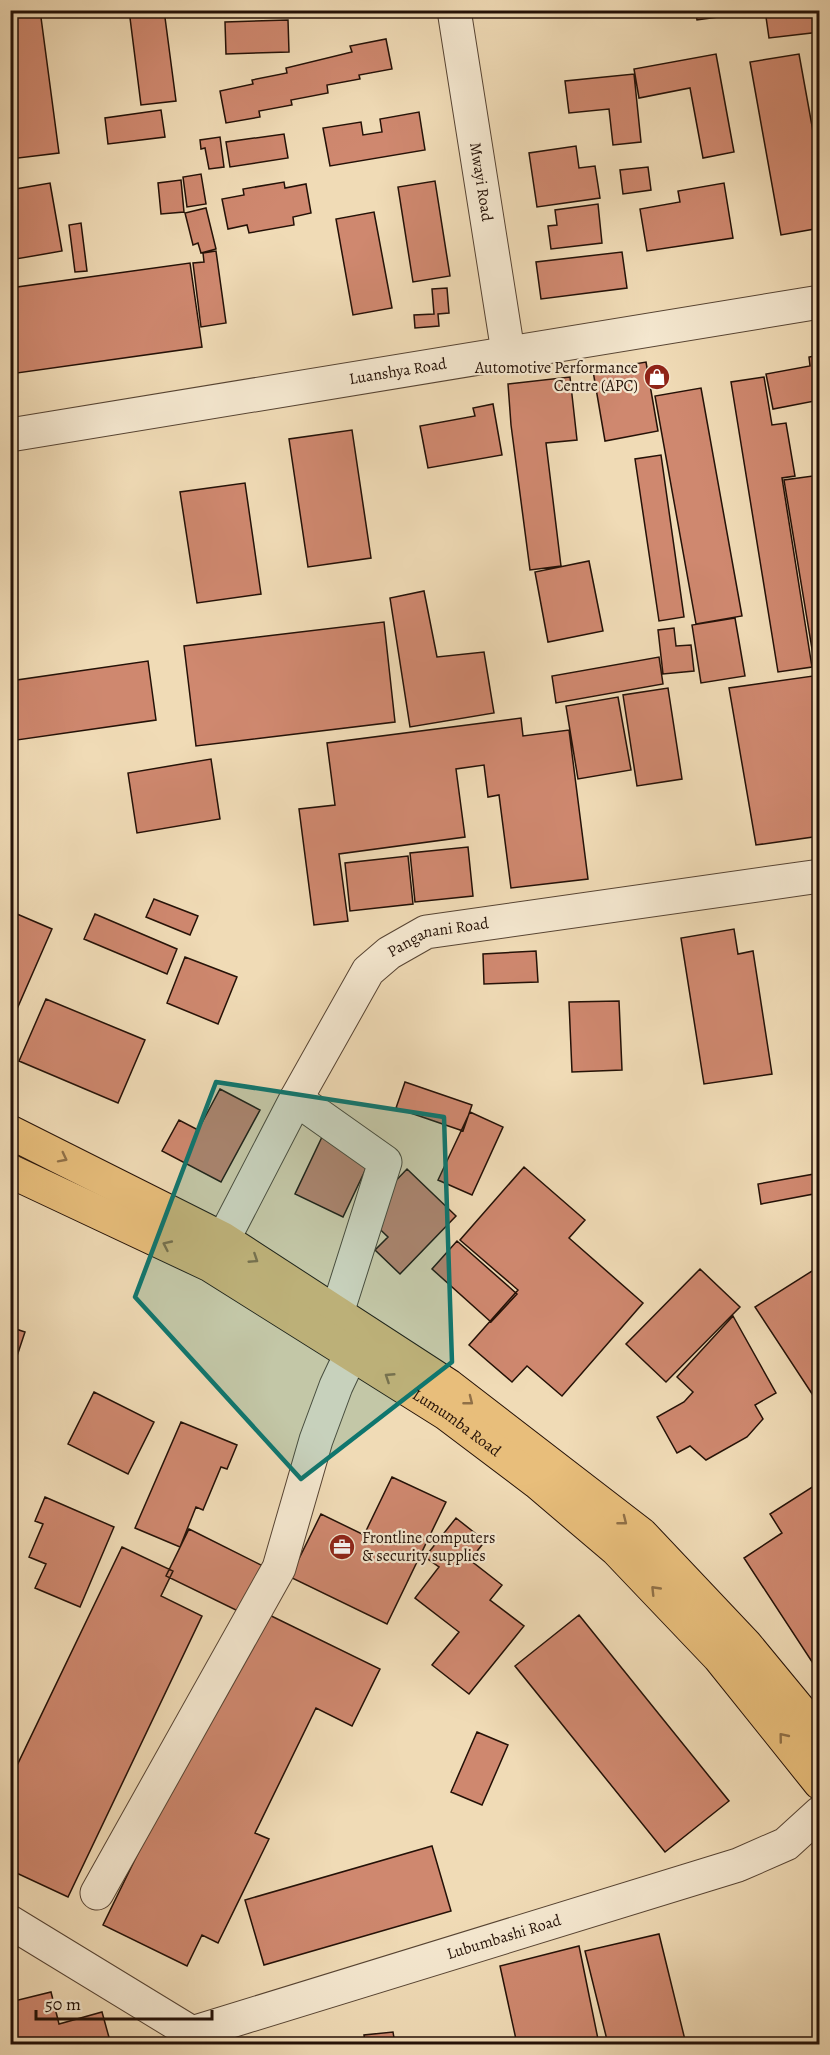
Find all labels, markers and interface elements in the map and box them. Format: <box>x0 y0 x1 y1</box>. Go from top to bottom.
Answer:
street label: Mwayi Road <box>464 141 498 223</box>
street label: Luanshya Road <box>347 352 449 390</box>
place label: Automotive Performance Centre (APC) <box>474 357 638 397</box>
shop icon: Automotive Performance Centre (APC) <box>642 362 672 392</box>
street label: Panganani Road <box>383 912 491 963</box>
one-way arrow <box>56 1151 67 1163</box>
one-way arrow <box>163 1241 174 1253</box>
one-way arrow <box>247 1252 258 1263</box>
one-way arrow <box>385 1372 395 1384</box>
street label: Lumumba Road <box>408 1384 506 1462</box>
one-way arrow <box>462 1394 473 1405</box>
one-way arrow <box>616 1513 627 1524</box>
place label: Frontline computers & security supplies <box>362 1527 495 1567</box>
office icon: Frontline computers & security supplies <box>327 1532 357 1562</box>
one-way arrow <box>651 1587 662 1597</box>
one-way arrow <box>780 1733 791 1744</box>
street label: Lubumbashi Road <box>444 1909 564 1965</box>
scale bar <box>36 1983 212 2021</box>
text: 50 m <box>45 1992 81 2016</box>

